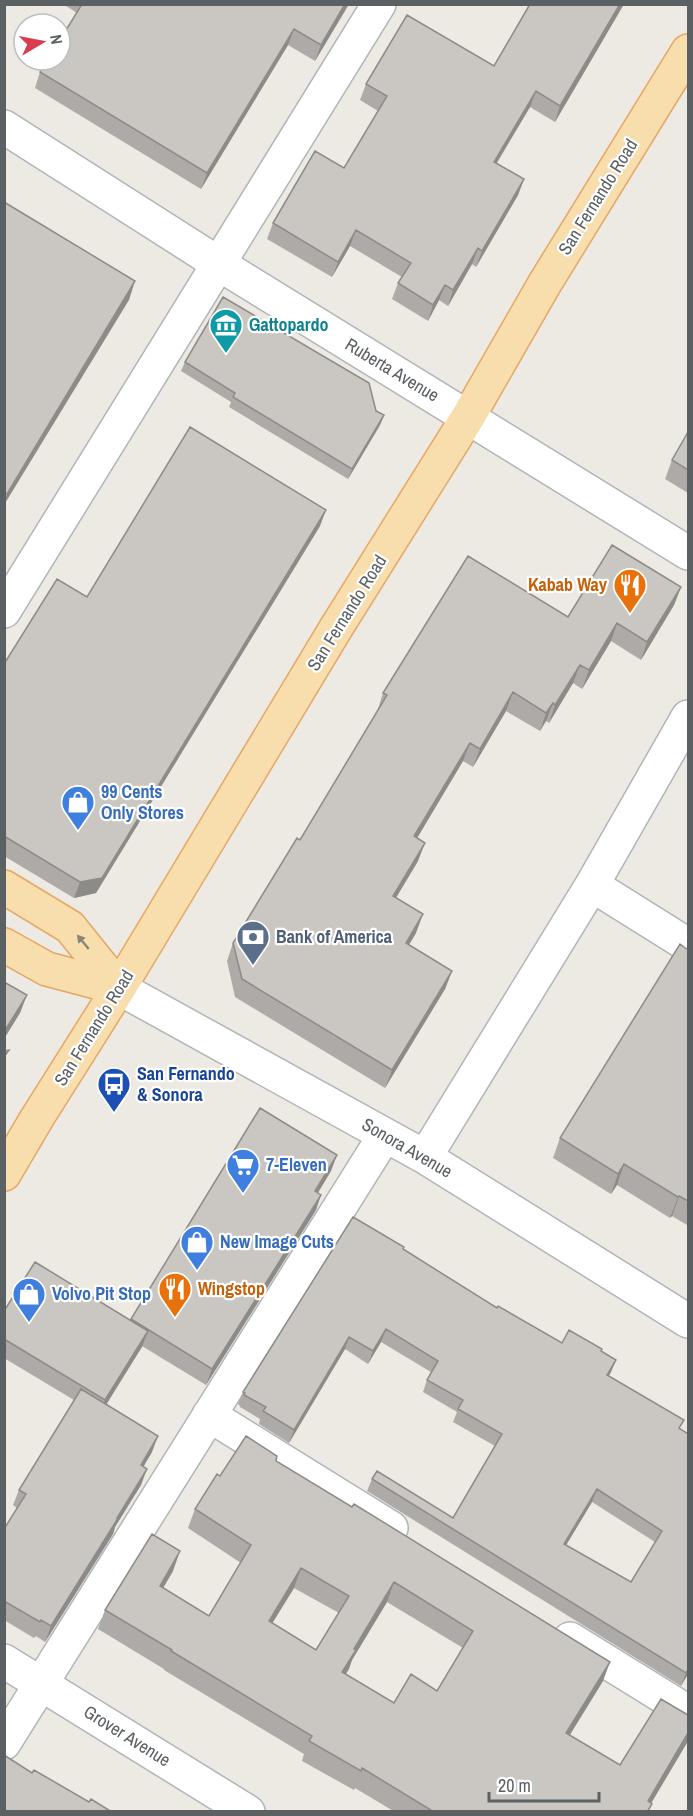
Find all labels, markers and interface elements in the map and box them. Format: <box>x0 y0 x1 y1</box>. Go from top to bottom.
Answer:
north arrow <box>12 12 72 72</box>
text: N <box>45 33 68 46</box>
street label: San Fernando Road <box>552 134 643 259</box>
museum icon: Gattopardo <box>208 307 244 354</box>
place label: Gattopardo <box>249 312 329 337</box>
street label: Ruberta Avenue <box>341 332 444 407</box>
street label: San Fernando Road <box>301 550 392 675</box>
restaurant icon: Kabab Way <box>612 567 648 614</box>
place label: Kabab Way <box>528 572 608 597</box>
place label: 99 Cents Only Stores <box>101 779 184 825</box>
shop icon: 99 Cents Only Stores <box>60 784 96 831</box>
bank icon: Bank of America <box>235 919 271 966</box>
place label: Bank of America <box>276 924 393 949</box>
one-way arrow <box>77 935 89 950</box>
street label: San Fernando Road <box>48 965 139 1090</box>
place label: San Fernando & Sonora <box>137 1061 235 1107</box>
bus stop icon: San Fernando & Sonora <box>96 1066 132 1113</box>
street label: Sonora Avenue <box>357 1112 457 1184</box>
supermarket icon: 7-Eleven <box>225 1147 261 1194</box>
place label: 7-Eleven <box>266 1152 327 1177</box>
shop icon: New Image Cuts <box>179 1224 215 1271</box>
place label: New Image Cuts <box>220 1229 334 1254</box>
restaurant icon: Wingstop <box>157 1271 193 1318</box>
shop icon: Volvo Pit Stop <box>11 1276 47 1323</box>
place label: Wingstop <box>198 1276 265 1301</box>
place label: Volvo Pit Stop <box>52 1281 151 1306</box>
street label: Grover Avenue <box>79 1699 176 1772</box>
scale bar <box>489 1765 598 1803</box>
text: 20 m <box>498 1773 531 1798</box>

